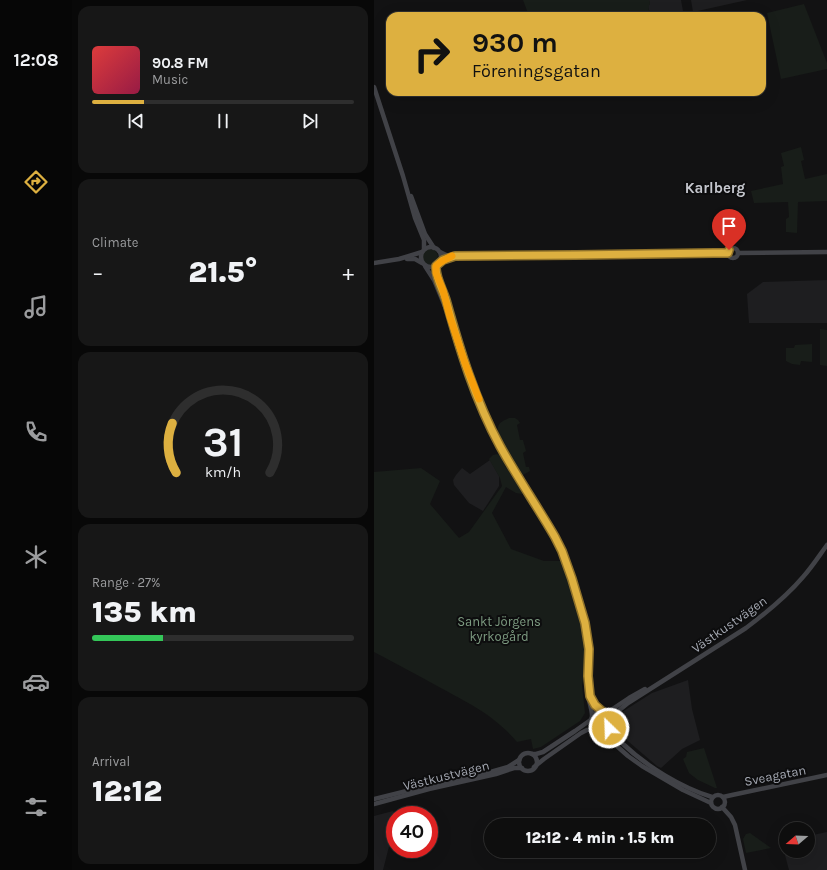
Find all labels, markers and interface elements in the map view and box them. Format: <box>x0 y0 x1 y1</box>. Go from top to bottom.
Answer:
text: 930 m <box>472 26 558 59</box>
icon: right <box>406 28 458 80</box>
text: 12:08 <box>13 49 59 71</box>
text: 90.8 FM <box>152 54 209 72</box>
text: Föreningsgatan <box>472 60 601 82</box>
text: Music <box>152 72 188 87</box>
icon: previous <box>125 110 147 132</box>
icon: pause <box>212 110 234 132</box>
icon: next <box>299 110 321 132</box>
icon: directions <box>22 168 50 196</box>
district label: Karlberg <box>685 179 746 197</box>
pin <box>712 209 746 250</box>
icon: arrive <box>718 215 740 237</box>
text: Climate <box>92 235 138 250</box>
text: 21.5° <box>188 254 258 290</box>
text: − <box>92 260 104 286</box>
text: + <box>342 260 354 286</box>
icon: music <box>22 293 50 321</box>
icon: phone <box>22 418 50 446</box>
text: 31 <box>203 418 243 466</box>
text: km/h <box>205 464 241 481</box>
icon: climate <box>22 543 50 571</box>
text: Range · 27% <box>92 575 161 590</box>
street label: Västkustvägen <box>689 593 770 656</box>
text: 135 km <box>92 594 197 630</box>
park label: Sankt Jörgens kyrkogård <box>457 614 541 644</box>
icon: car <box>22 668 50 696</box>
position arrow <box>588 707 630 749</box>
text: Arrival <box>92 754 130 769</box>
street label: Västkustvägen <box>401 758 491 793</box>
street label: Sveagatan <box>743 762 807 789</box>
text: 12:12 <box>92 773 162 809</box>
icon: filters <box>22 793 50 821</box>
speed limit sign: 40 <box>386 806 438 858</box>
north arrow <box>779 822 815 858</box>
map controls <box>779 822 815 858</box>
text: 12:12 · 4 min · 1.5 km <box>526 829 674 847</box>

